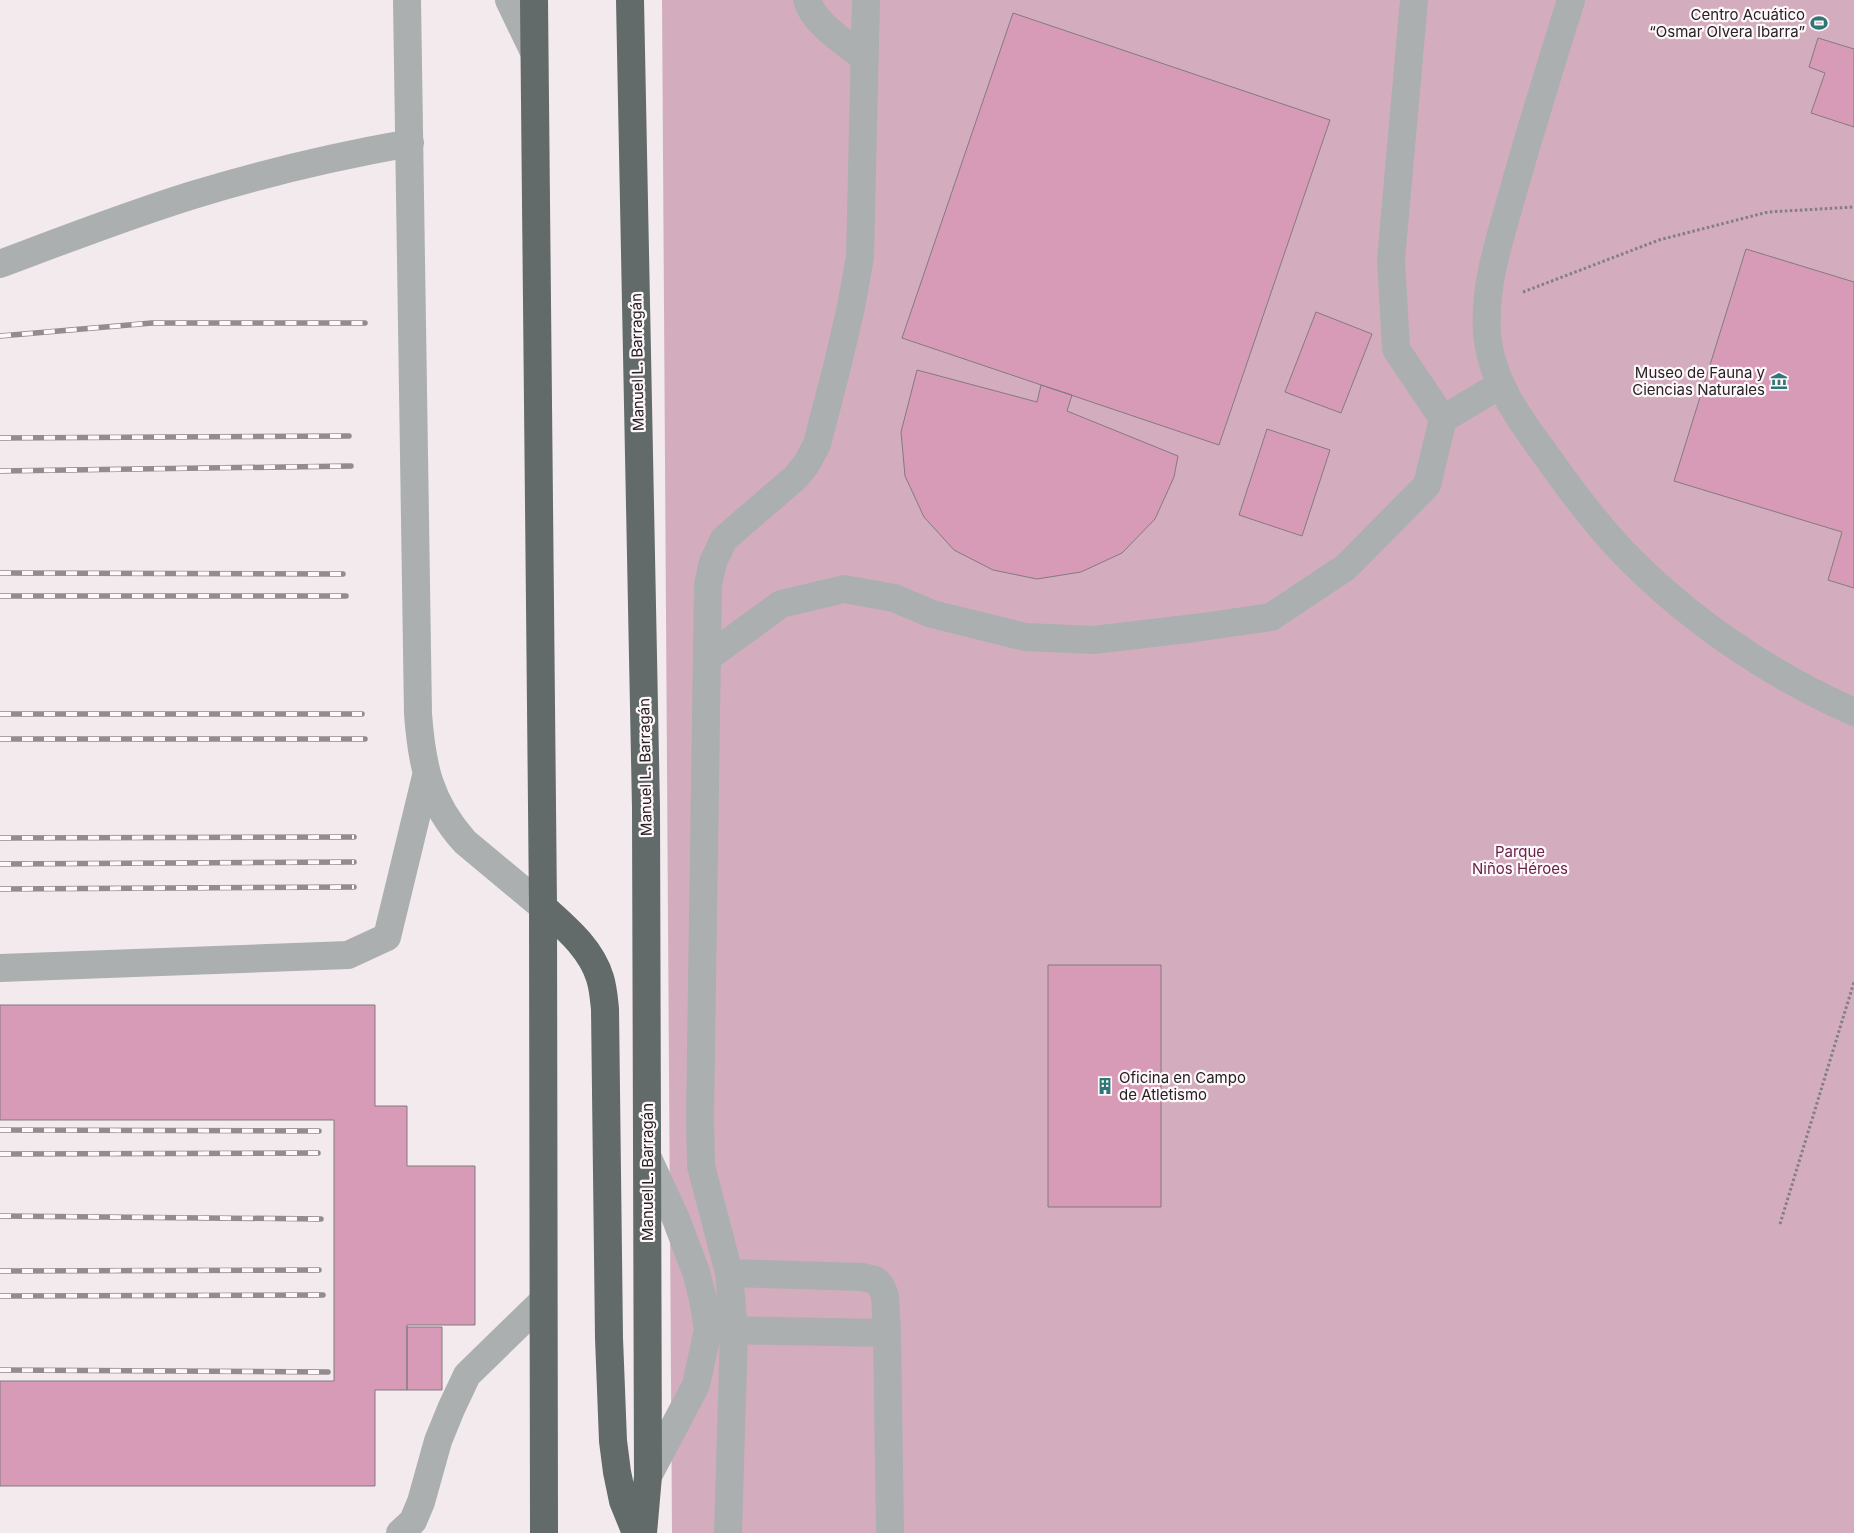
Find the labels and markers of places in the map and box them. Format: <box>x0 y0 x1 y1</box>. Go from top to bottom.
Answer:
place label: Centro Acuático “Osmar Olvera Ibarra” <box>1649 5 1805 41</box>
sports icon: Centro Acuático “Osmar Olvera Ibarra” <box>1809 13 1829 33</box>
place label: Museo de Fauna y Ciencias Naturales <box>1632 363 1766 399</box>
museum icon: Museo de Fauna y Ciencias Naturales <box>1769 371 1789 391</box>
place label: Oficina en Campo de Atletismo <box>1119 1068 1246 1104</box>
building icon: Oficina en Campo de Atletismo <box>1095 1076 1115 1096</box>

